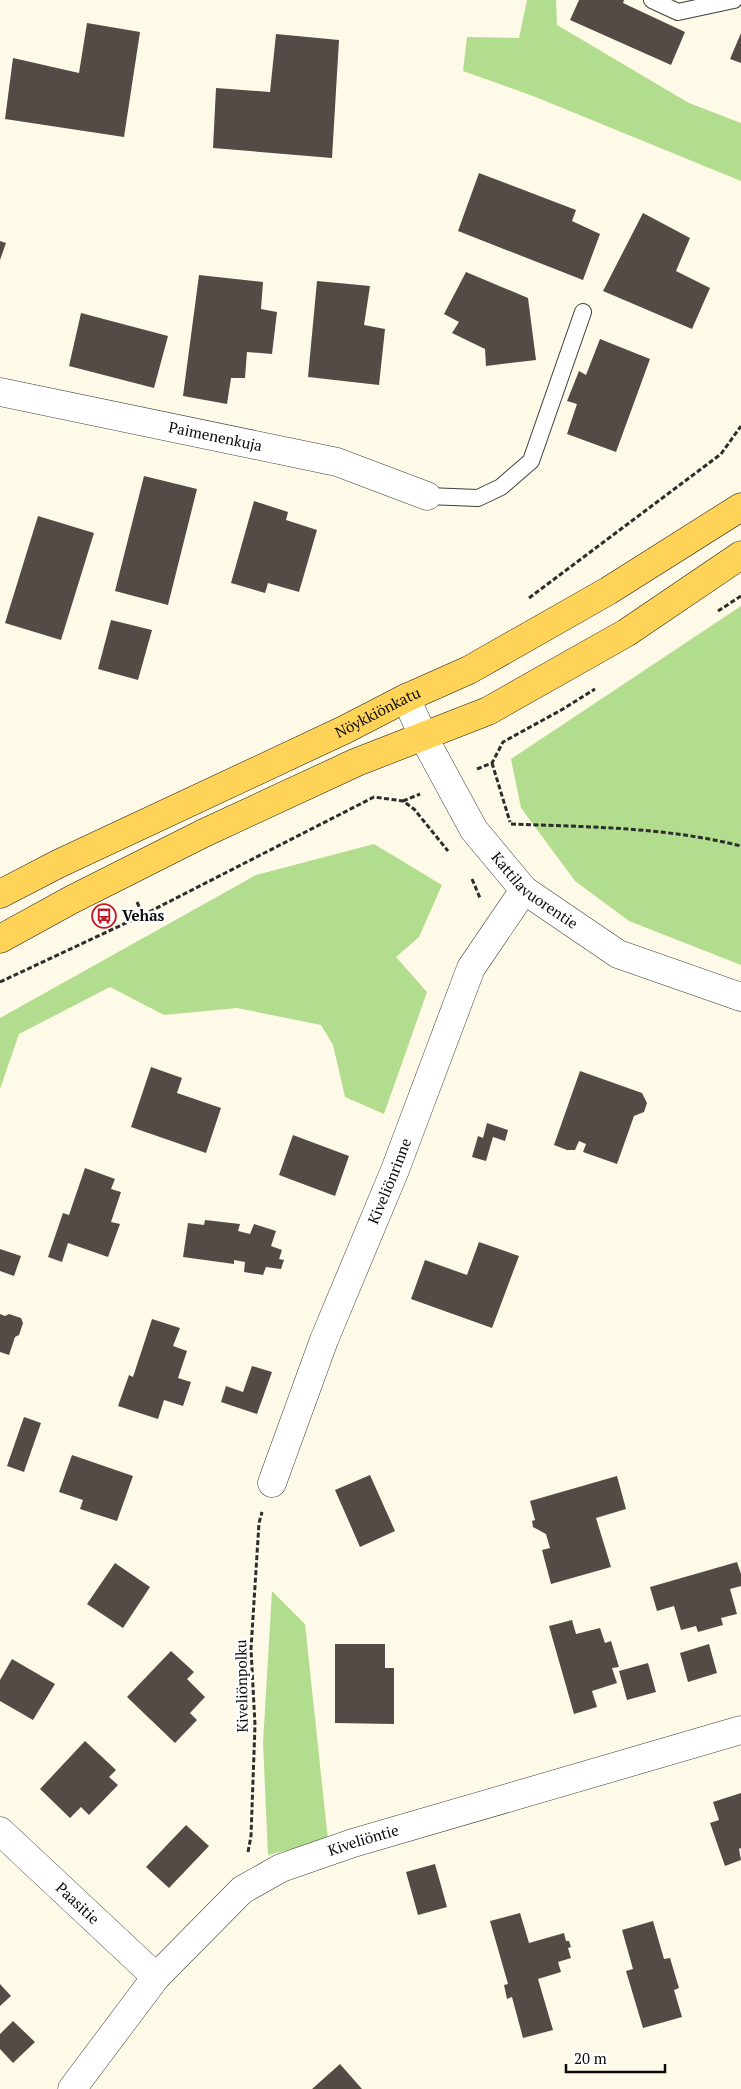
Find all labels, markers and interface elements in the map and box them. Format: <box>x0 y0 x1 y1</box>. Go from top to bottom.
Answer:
street label: Paimenenkuja <box>167 416 265 455</box>
street label: Nöykkiönkatu <box>331 682 423 742</box>
street label: Kattilavuorentie <box>487 847 582 933</box>
bus stop icon: Vehas <box>91 903 117 929</box>
place label: Vehas <box>122 905 165 925</box>
street label: Kiveliönrinne <box>363 1135 415 1227</box>
street label: Kiveliönpolku <box>230 1639 252 1733</box>
street label: Kiveliöntie <box>325 1819 401 1860</box>
street label: Paasitie <box>52 1877 104 1928</box>
scale bar <box>566 2042 665 2074</box>
text: 20 m <box>574 2048 607 2068</box>

